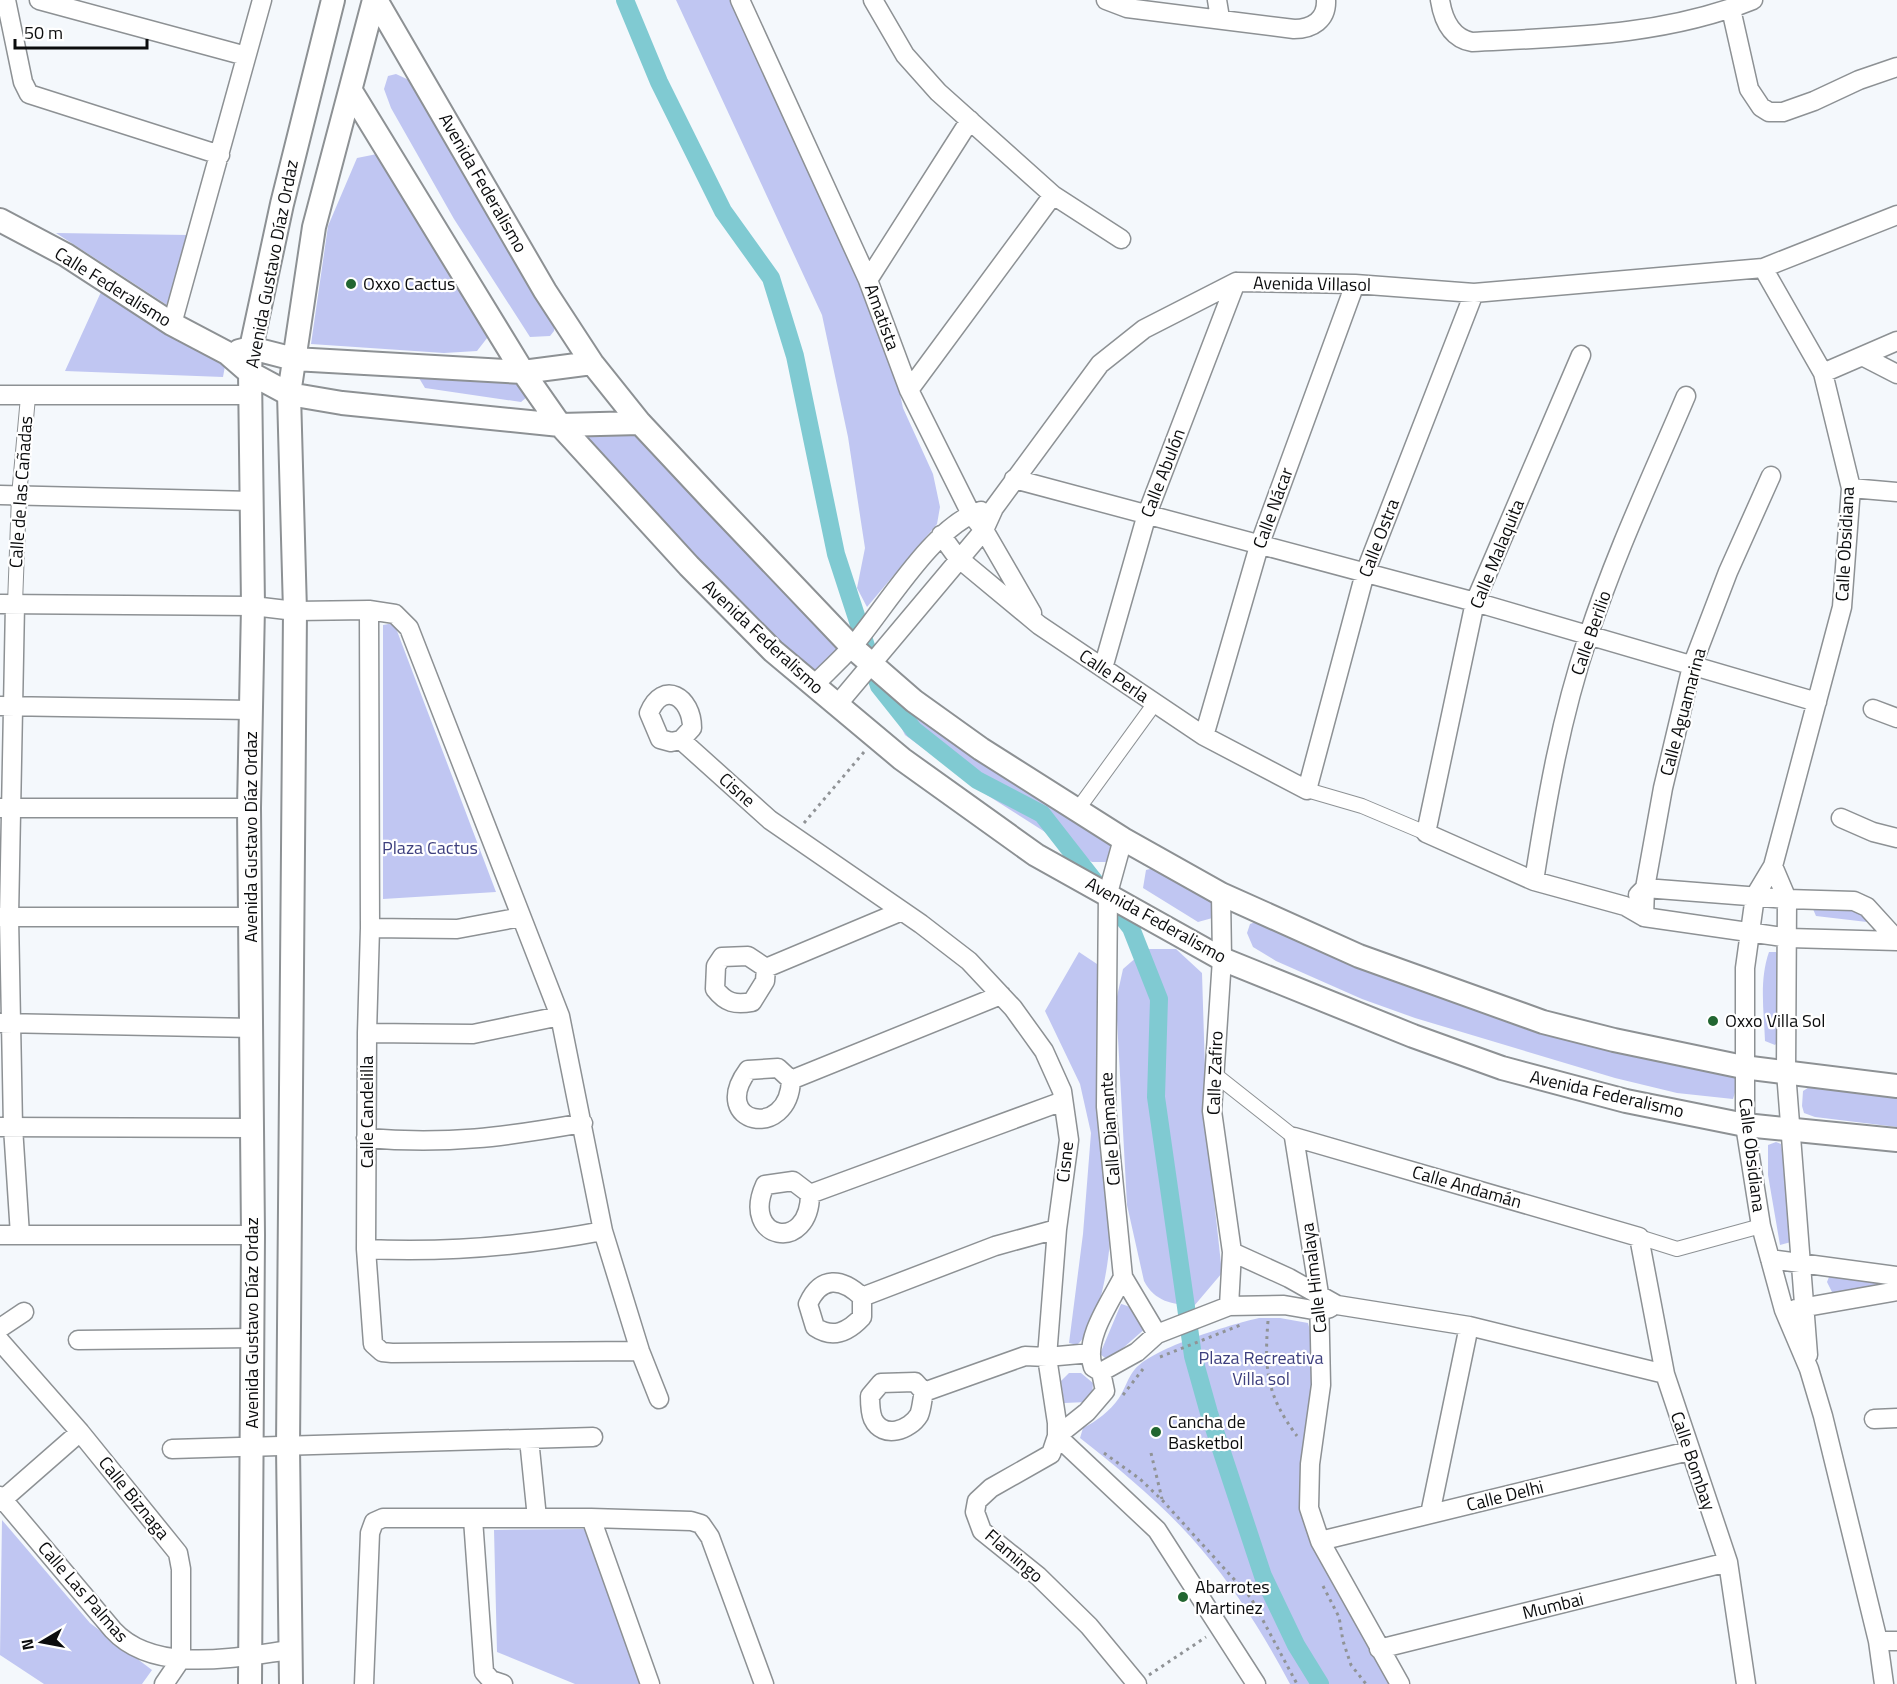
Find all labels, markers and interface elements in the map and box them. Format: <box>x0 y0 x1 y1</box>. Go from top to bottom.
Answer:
scale bar <box>15 12 147 50</box>
text: 50 m <box>24 19 63 46</box>
street label: Avenida Federalismo <box>432 108 534 258</box>
street label: Avenida Gustavo Díaz Ordaz <box>238 157 305 370</box>
street label: Calle Federalismo <box>50 240 177 333</box>
street label: Avenida Villasol <box>1253 269 1371 298</box>
place label: Oxxo Cactus <box>363 270 455 297</box>
marker: Oxxo Cactus <box>344 277 358 291</box>
street label: Amatista <box>858 280 907 354</box>
street label: Calle de las Cañadas <box>2 415 39 569</box>
street label: Calle Abulón <box>1133 424 1192 521</box>
street label: Calle Nácar <box>1245 464 1300 552</box>
street label: Calle Obsidiana <box>1828 486 1861 602</box>
street label: Calle Ostra <box>1351 495 1406 581</box>
street label: Calle Malaquita <box>1462 495 1531 613</box>
street label: Avenida Federalismo <box>697 573 830 700</box>
street label: Calle Berilio <box>1563 587 1618 679</box>
street label: Calle Perla <box>1074 642 1155 709</box>
street label: Calle Aguamarina <box>1652 645 1713 779</box>
street label: Avenida Gustavo Díaz Ordaz <box>237 731 264 943</box>
street label: Cisne <box>713 766 762 813</box>
park label: Plaza Cactus <box>382 834 478 861</box>
street label: Avenida Federalismo <box>1081 870 1232 969</box>
place label: Oxxo Villa Sol <box>1725 1007 1826 1034</box>
marker: Oxxo Villa Sol <box>1706 1014 1720 1028</box>
street label: Calle Zafiro <box>1200 1030 1229 1116</box>
street label: Calle Candelilla <box>353 1056 380 1168</box>
street label: Avenida Federalismo <box>1527 1063 1687 1124</box>
street label: Calle Diamante <box>1092 1071 1127 1187</box>
street label: Calle Obsidiana <box>1732 1096 1773 1214</box>
street label: Cisne <box>1049 1140 1080 1184</box>
street label: Calle Andamán <box>1409 1158 1525 1215</box>
street label: Avenida Gustavo Díaz Ordaz <box>238 1217 265 1429</box>
street label: Calle Himalaya <box>1293 1221 1334 1335</box>
park label: Plaza Recreativa Villa sol <box>1199 1344 1323 1392</box>
place label: Cancha de Basketbol <box>1168 1408 1246 1456</box>
street label: Calle Bombay <box>1664 1408 1723 1514</box>
marker: Cancha de Basketbol <box>1149 1425 1163 1439</box>
street label: Calle Biznaga <box>92 1450 176 1545</box>
street label: Calle Delhi <box>1463 1473 1546 1518</box>
street label: Flamingo <box>979 1522 1050 1589</box>
street label: Calle Las Palmas <box>32 1535 135 1648</box>
place label: Abarrotes Martinez <box>1195 1573 1270 1621</box>
street label: Mumbai <box>1519 1585 1586 1626</box>
marker: Abarrotes Martinez <box>1176 1590 1190 1604</box>
north arrow <box>12 1612 72 1672</box>
text: N <box>14 1637 40 1652</box>

